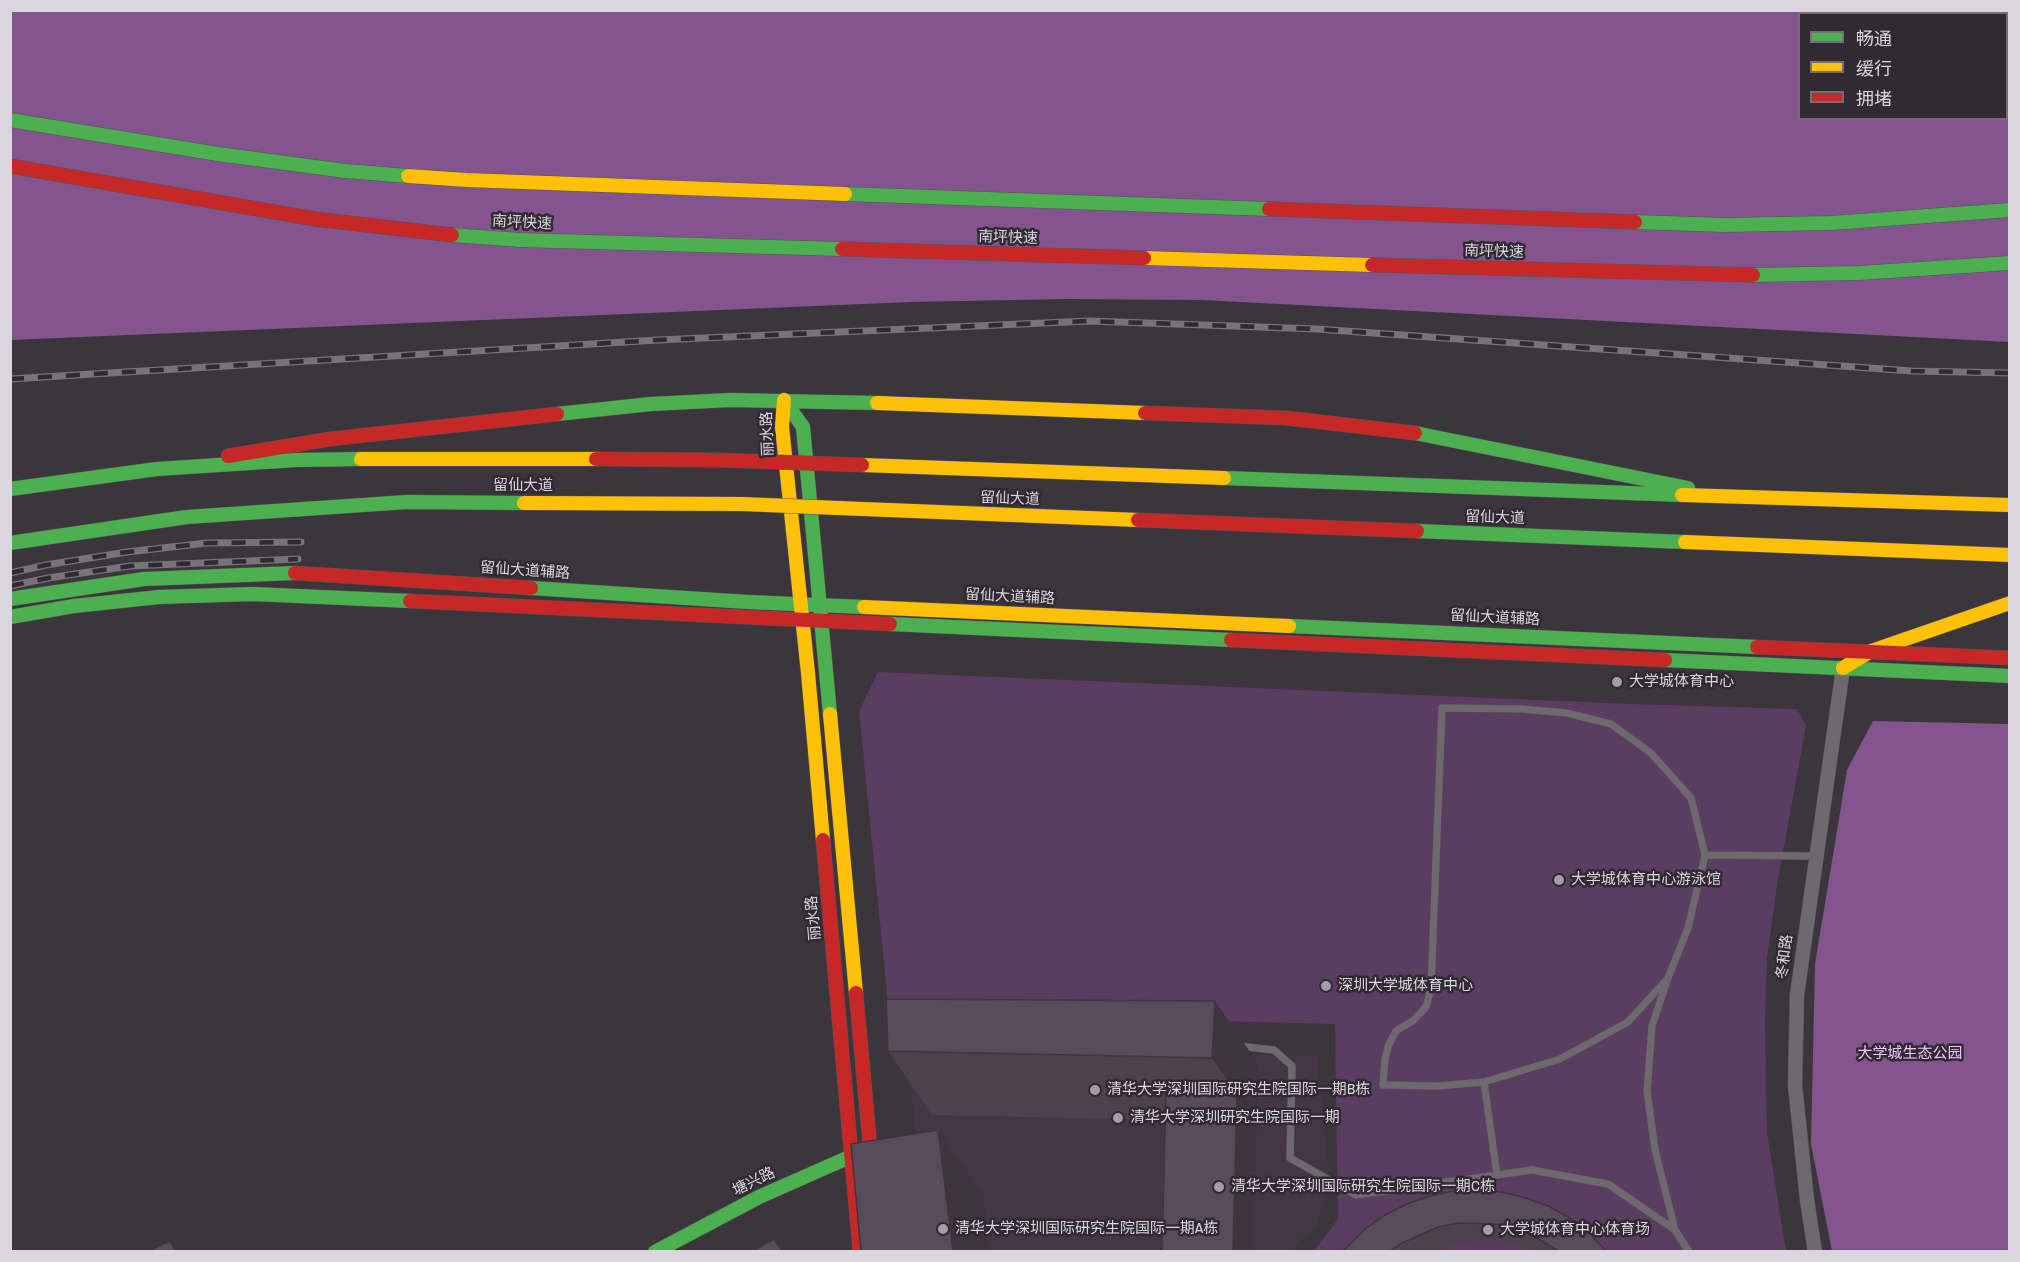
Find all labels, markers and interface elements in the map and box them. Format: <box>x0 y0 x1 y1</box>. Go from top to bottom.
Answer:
legend <box>1798 12 2008 120</box>
text: 畅通 <box>1856 26 1892 51</box>
text: 缓行 <box>1856 56 1892 81</box>
text: 拥堵 <box>1856 86 1892 111</box>
street label: 南坪快速 <box>492 212 552 234</box>
street label: 南坪快速 <box>978 228 1038 248</box>
street label: 南坪快速 <box>1464 242 1524 262</box>
street label: 丽水路 <box>758 411 778 457</box>
street label: 留仙大道 <box>493 477 553 495</box>
street label: 留仙大道 <box>980 489 1040 509</box>
street label: 留仙大道 <box>1465 508 1525 528</box>
street label: 留仙大道辅路 <box>479 559 571 583</box>
street label: 留仙大道辅路 <box>965 586 1055 608</box>
street label: 留仙大道辅路 <box>1450 607 1540 629</box>
place label: 大学城体育中心 <box>1629 673 1734 691</box>
marker: 大学城体育中心 <box>1610 675 1624 689</box>
place label: 大学城体育中心游泳馆 <box>1571 871 1721 889</box>
marker: 大学城体育中心游泳馆 <box>1552 873 1566 887</box>
street label: 丽水路 <box>803 895 825 941</box>
street label: 冬和路 <box>1773 934 1797 980</box>
place label: 深圳大学城体育中心 <box>1338 977 1473 995</box>
marker: 深圳大学城体育中心 <box>1319 979 1333 993</box>
park label: 大学城生态公园 <box>1858 1045 1962 1063</box>
place label: 清华大学深圳国际研究生院国际一期B栋 <box>1107 1081 1370 1099</box>
marker: 清华大学深圳国际研究生院国际一期B栋 <box>1088 1083 1102 1097</box>
place label: 清华大学深圳研究生院国际一期 <box>1130 1109 1340 1127</box>
marker: 清华大学深圳研究生院国际一期 <box>1111 1111 1125 1125</box>
street label: 塘兴路 <box>730 1164 778 1200</box>
place label: 清华大学深圳国际研究生院国际一期C栋 <box>1231 1178 1495 1196</box>
marker: 清华大学深圳国际研究生院国际一期C栋 <box>1212 1180 1226 1194</box>
place label: 清华大学深圳国际研究生院国际一期A栋 <box>955 1220 1218 1238</box>
place label: 大学城体育中心体育场 <box>1500 1221 1650 1239</box>
marker: 清华大学深圳国际研究生院国际一期A栋 <box>936 1222 950 1236</box>
marker: 大学城体育中心体育场 <box>1481 1223 1495 1237</box>

